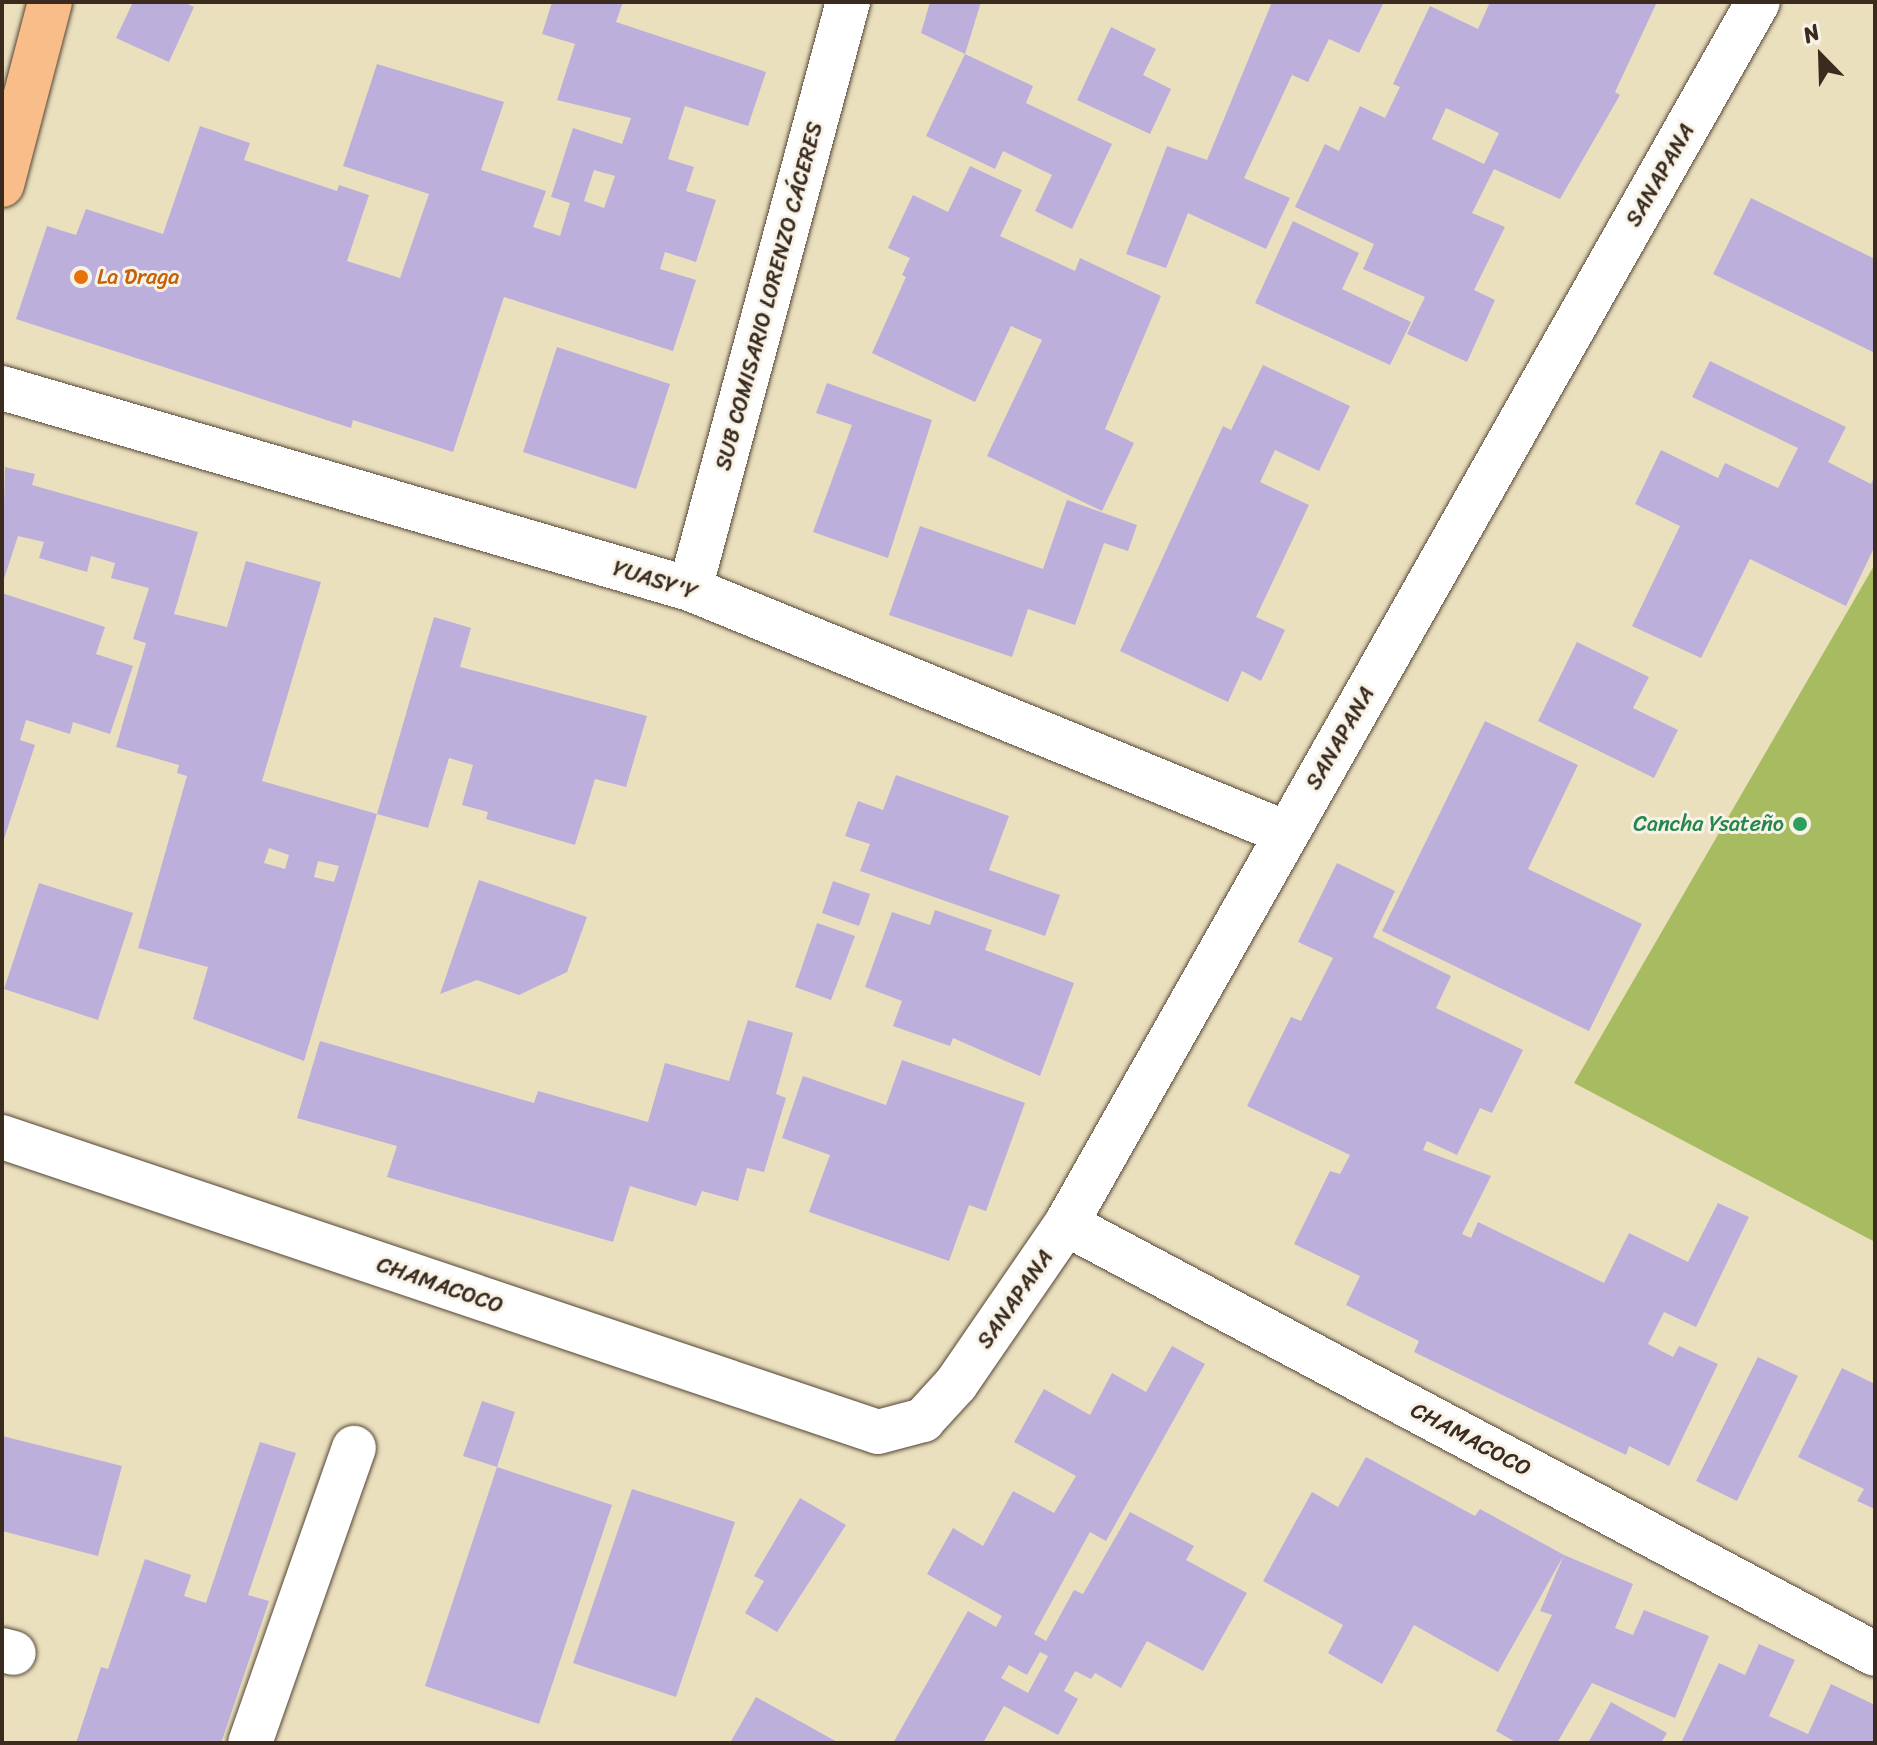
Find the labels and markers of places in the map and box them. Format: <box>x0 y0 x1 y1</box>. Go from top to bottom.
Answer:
place label: La Draga <box>97 264 179 290</box>
marker: La Draga <box>72 268 90 286</box>
place label: Cancha Ysateño <box>1633 811 1784 837</box>
marker: Cancha Ysateño <box>1791 815 1809 833</box>

